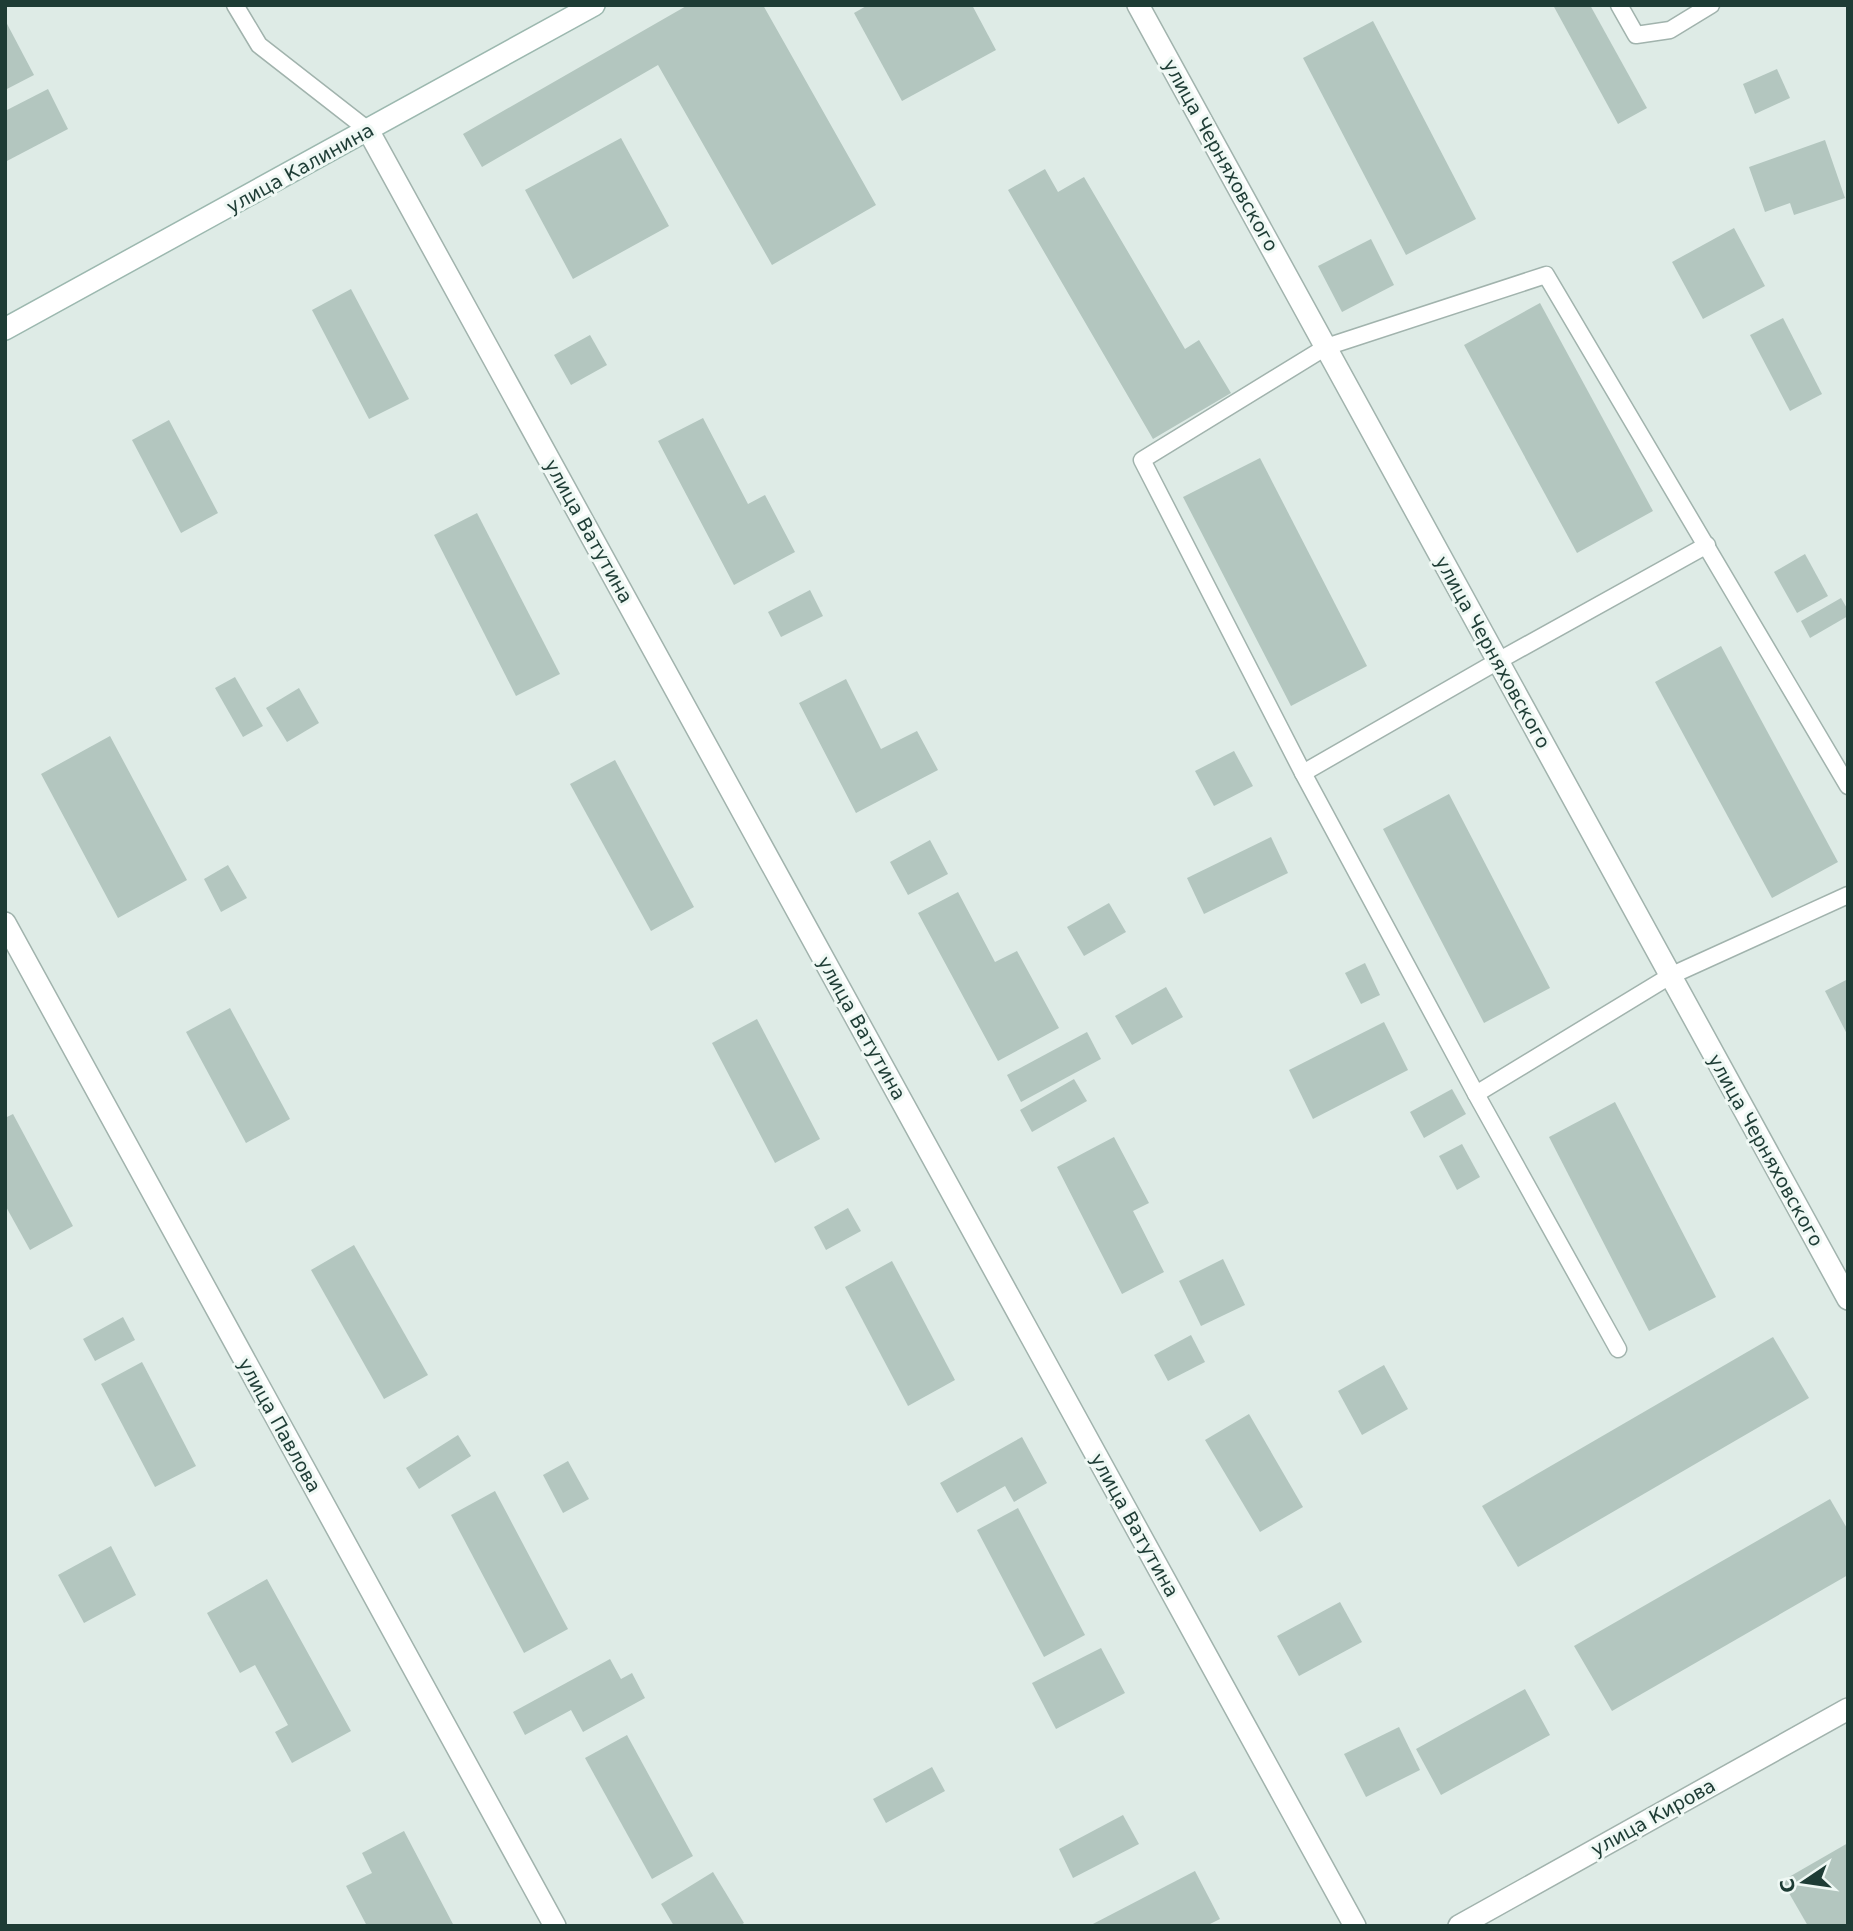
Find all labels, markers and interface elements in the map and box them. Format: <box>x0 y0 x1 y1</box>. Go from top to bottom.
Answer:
street label: улица Черняховского <box>1159 55 1283 255</box>
street label: улица Калинина <box>223 118 377 218</box>
street label: улица Ватутина <box>540 455 638 607</box>
street label: улица Черняховского <box>1431 552 1555 752</box>
street label: улица Ватутина <box>813 952 911 1104</box>
street label: улица Черняховского <box>1704 1050 1828 1250</box>
street label: улица Павлова <box>234 1354 326 1496</box>
street label: улица Ватутина <box>1086 1449 1184 1601</box>
street label: улица Кирова <box>1587 1774 1719 1860</box>
north arrow <box>1769 1847 1839 1917</box>
text: С <box>1775 1877 1800 1895</box>

